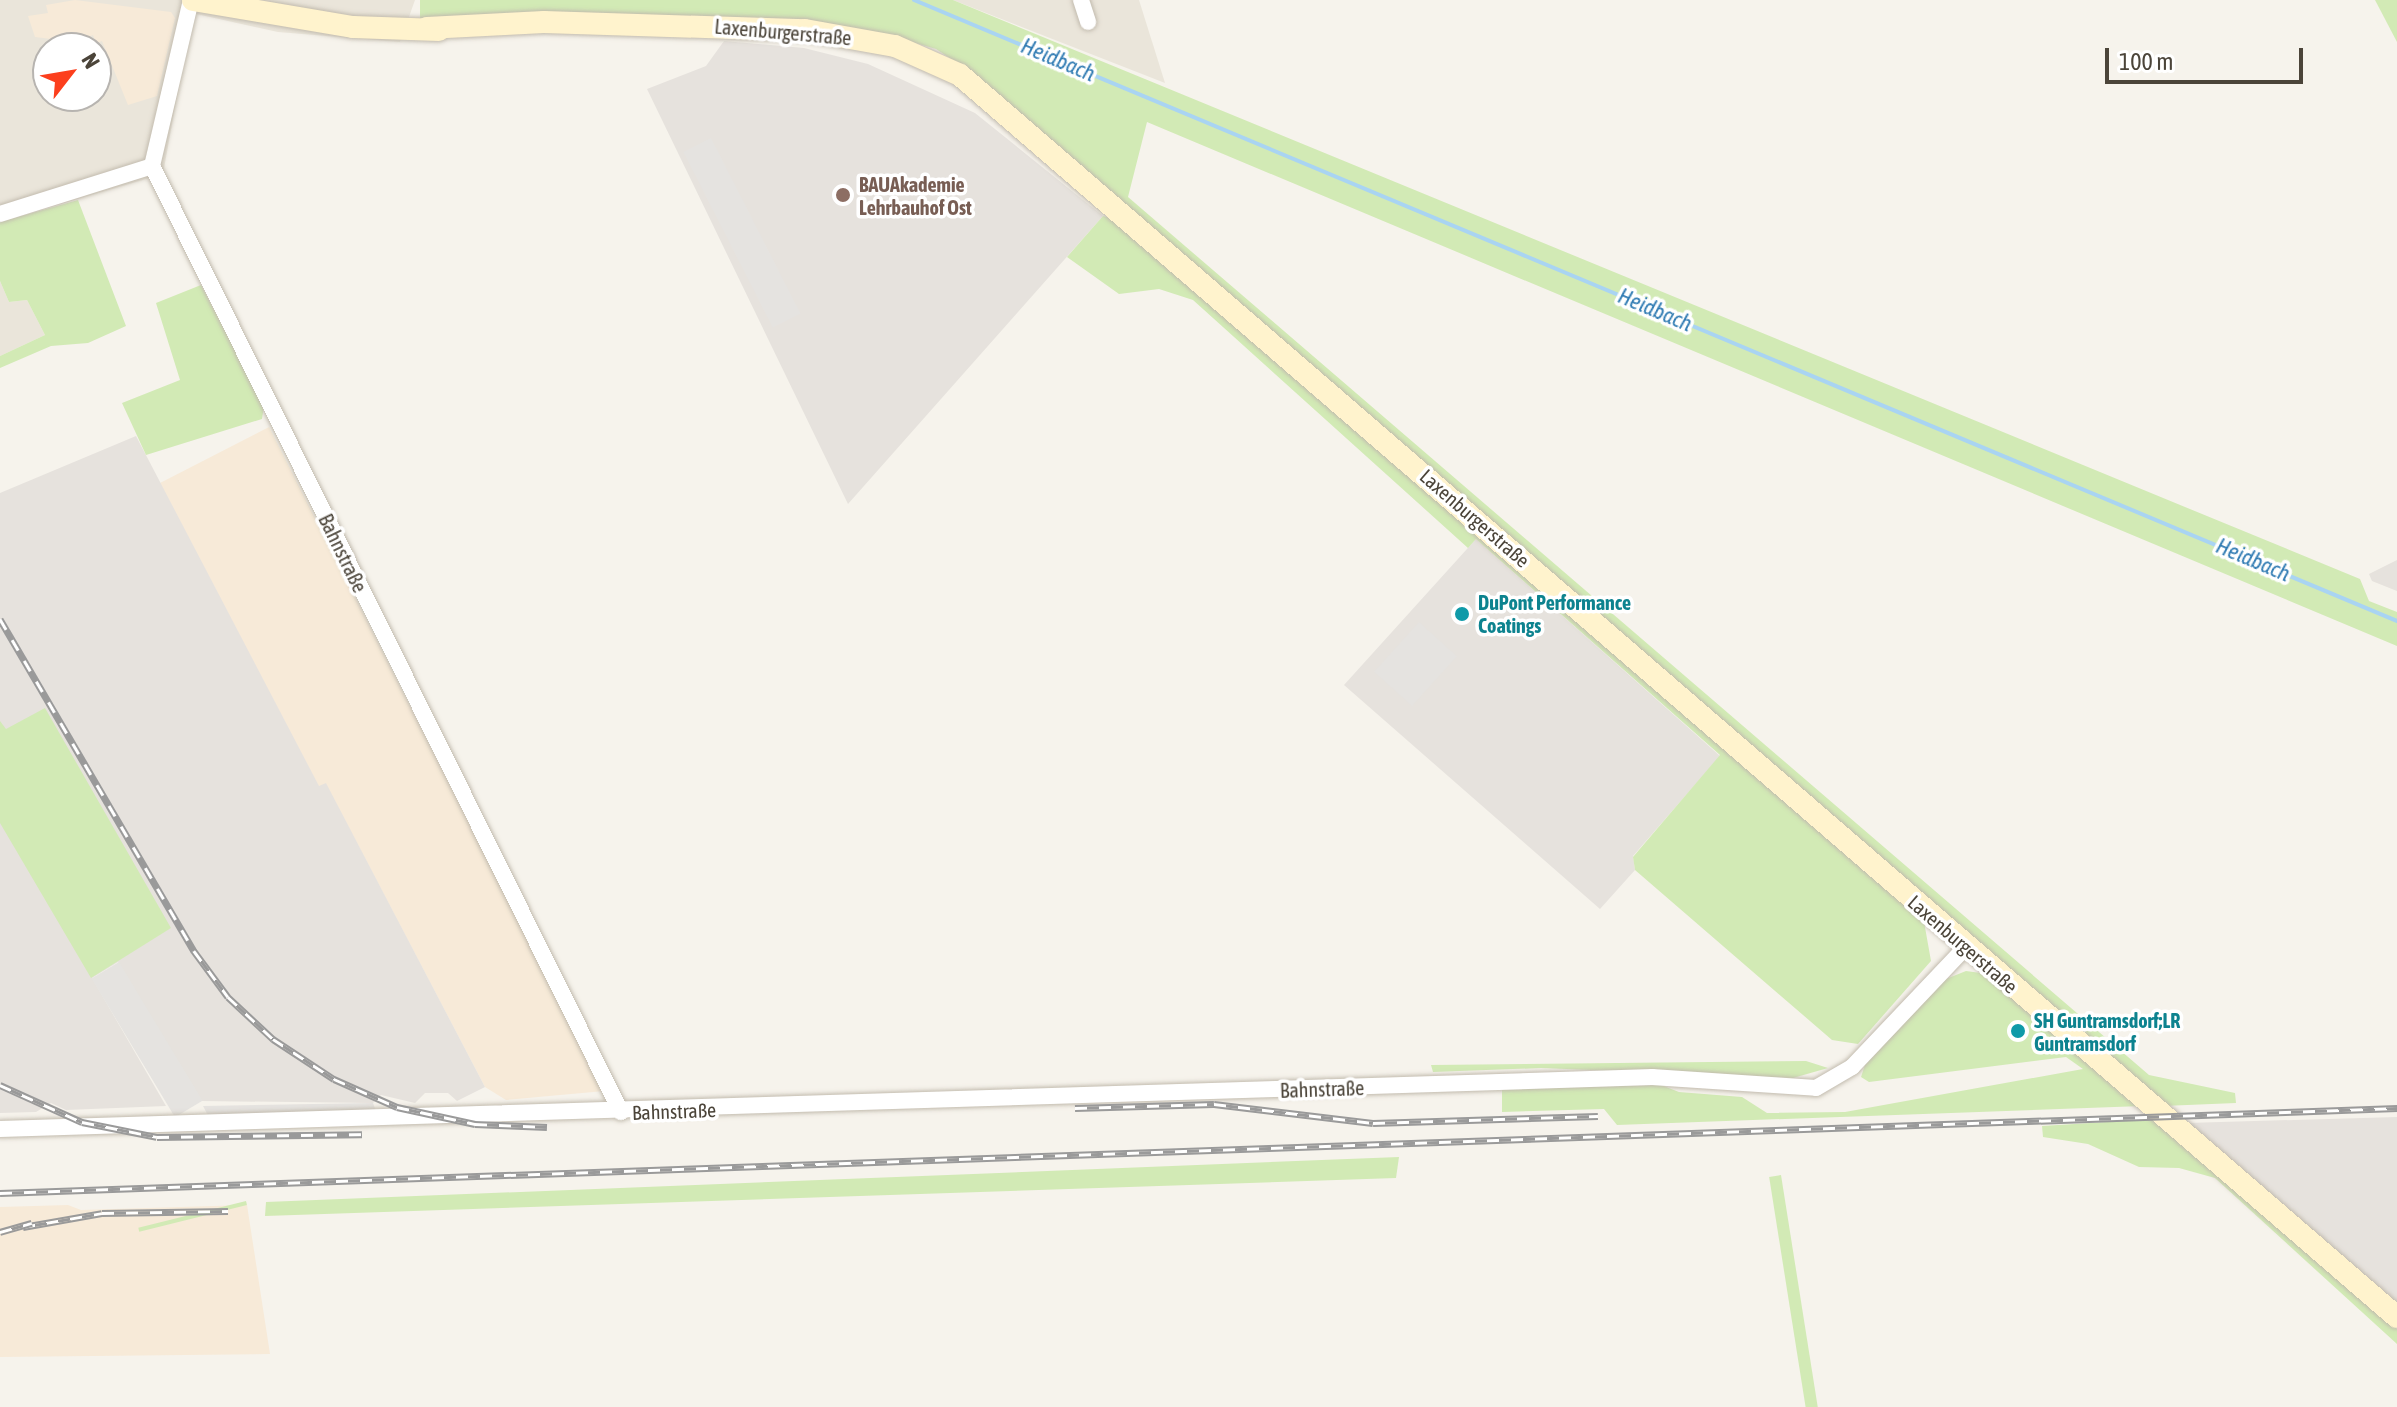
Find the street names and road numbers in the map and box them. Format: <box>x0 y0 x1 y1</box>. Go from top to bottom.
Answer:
street label: Laxenburgerstraße <box>714 14 852 50</box>
street label: Laxenburgerstraße <box>1415 464 1535 572</box>
street label: Bahnstraße <box>314 510 372 596</box>
street label: Laxenburgerstraße <box>1903 890 2023 998</box>
street label: Bahnstraße <box>1279 1076 1365 1102</box>
street label: Bahnstraße <box>631 1098 717 1124</box>

